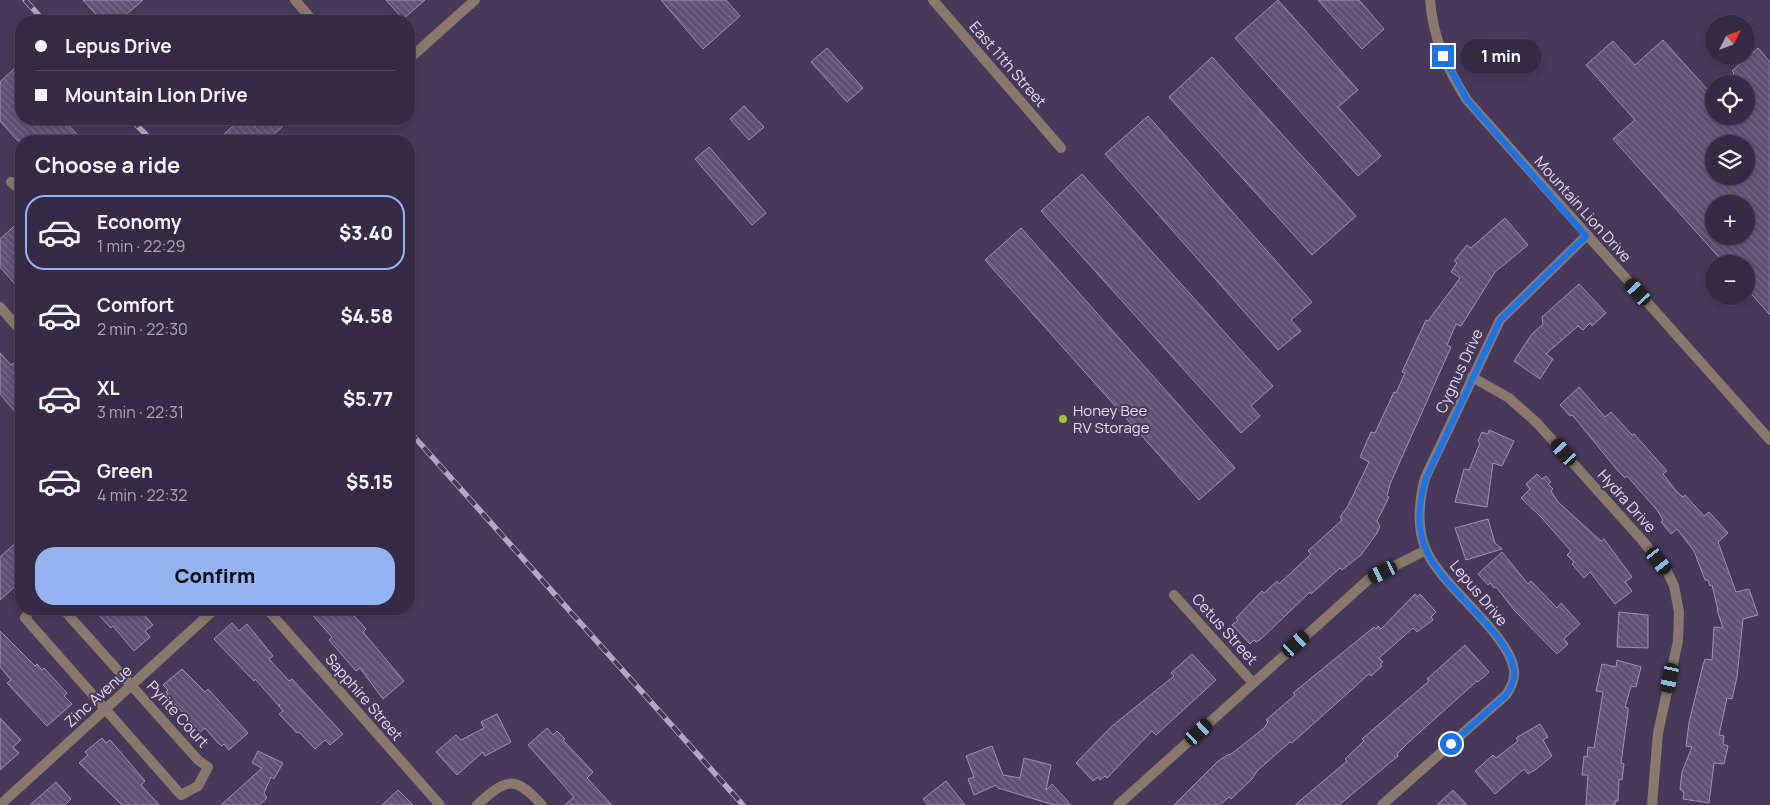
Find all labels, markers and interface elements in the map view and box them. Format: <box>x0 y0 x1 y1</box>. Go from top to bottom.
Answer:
north arrow <box>1705 15 1755 65</box>
map controls <box>1705 15 1755 305</box>
street label: East 11th Street <box>965 17 1051 111</box>
text: Lepus Drive <box>65 33 172 59</box>
callout: 1 min <box>1460 38 1543 74</box>
route end <box>1432 45 1454 67</box>
text: 1 min <box>1481 45 1521 67</box>
button: locate <box>1705 75 1755 125</box>
text: Mountain Lion Drive <box>65 82 248 108</box>
button: layers <box>1705 135 1755 185</box>
text: Choose a ride <box>35 150 180 180</box>
street label: Mountain Lion Drive <box>1530 151 1636 267</box>
button: + <box>1705 195 1755 245</box>
text: Economy <box>97 209 181 235</box>
icon: car <box>37 210 82 255</box>
text: $3.40 <box>339 220 393 246</box>
text: 1 min · 22:29 <box>97 235 185 257</box>
button: − <box>1705 255 1755 305</box>
car <box>1622 276 1653 308</box>
text: Comfort <box>97 292 174 318</box>
icon: car <box>37 293 82 338</box>
text: $4.58 <box>340 303 393 329</box>
text: 2 min · 22:30 <box>97 318 188 340</box>
street label: Cygnus Drive <box>1430 325 1488 417</box>
text: XL <box>97 375 120 401</box>
icon: car <box>37 376 82 421</box>
text: $5.77 <box>343 386 393 412</box>
place label: Honey Bee RV Storage <box>1073 400 1150 438</box>
text: 3 min · 22:31 <box>97 401 184 423</box>
marker: Honey Bee RV Storage <box>1057 413 1069 425</box>
car <box>1548 436 1579 468</box>
text: Green <box>97 458 153 484</box>
icon: car <box>37 459 82 504</box>
street label: Hydra Drive <box>1593 465 1661 537</box>
text: $5.15 <box>346 469 393 495</box>
text: 4 min · 22:32 <box>97 484 187 506</box>
car <box>1643 545 1674 577</box>
button: Confirm <box>35 547 395 605</box>
street label: Lepus Drive <box>1445 556 1513 631</box>
car <box>1366 559 1399 585</box>
street label: Cetus Street <box>1187 589 1263 669</box>
car <box>1279 628 1312 660</box>
street label: Sapphire Street <box>320 649 408 745</box>
street label: Zinc Avenue <box>60 660 136 732</box>
car <box>1659 662 1680 694</box>
street label: Pyrite Court <box>142 676 214 752</box>
car <box>1182 716 1215 748</box>
route start <box>1440 733 1462 755</box>

